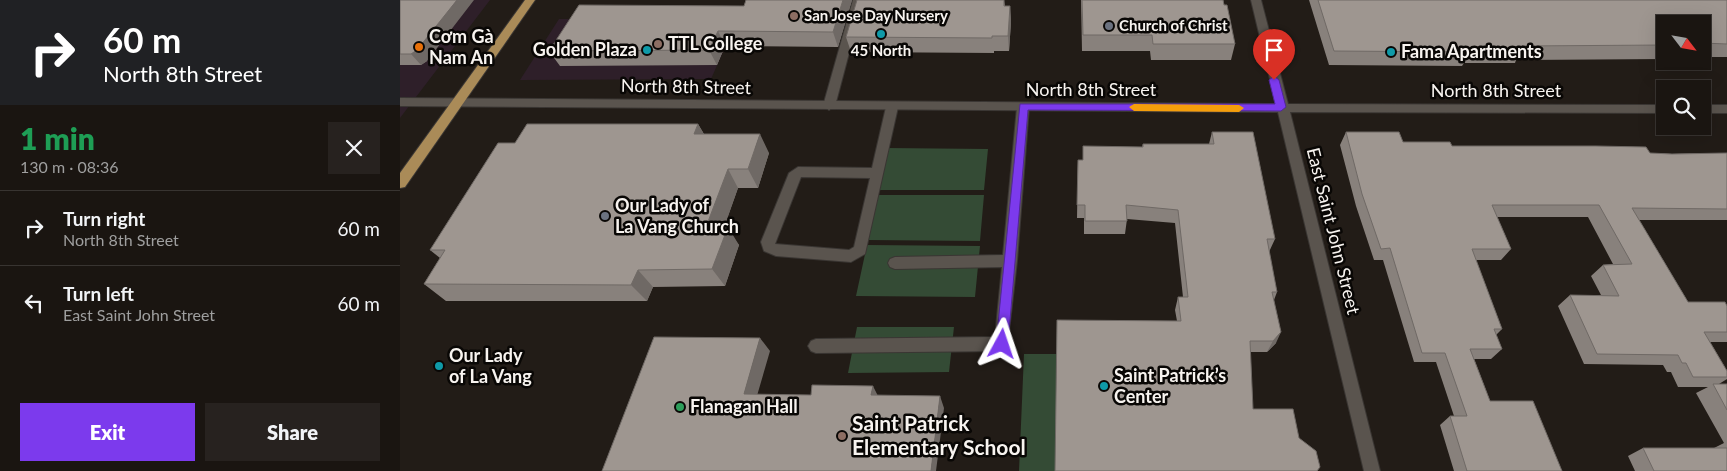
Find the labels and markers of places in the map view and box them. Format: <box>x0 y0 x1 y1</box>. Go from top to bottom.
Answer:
place label: San Jose Day Nursery <box>804 6 948 24</box>
marker: San Jose Day Nursery <box>788 10 800 22</box>
place label: Church of Christ <box>1119 16 1228 34</box>
marker: Church of Christ <box>1103 20 1115 32</box>
place label: Cơm Gà Nam An <box>429 25 494 68</box>
marker: 45 North <box>875 28 887 40</box>
pin <box>1253 29 1295 80</box>
place label: TTL College <box>668 32 763 54</box>
place label: Golden Plaza <box>533 38 637 60</box>
marker: TTL College <box>652 38 664 50</box>
place label: Fama Apartments <box>1401 40 1542 62</box>
marker: Cơm Gà Nam An <box>413 41 425 53</box>
place label: 45 North <box>851 41 911 59</box>
marker: Golden Plaza <box>641 44 653 56</box>
marker: Fama Apartments <box>1385 46 1397 58</box>
place label: Our Lady of La Vang Church <box>615 194 739 237</box>
marker: Our Lady of La Vang Church <box>599 210 611 222</box>
place label: Our Lady of La Vang <box>449 344 532 387</box>
marker: Our Lady of La Vang <box>433 360 445 372</box>
place label: Saint Patrick’s Center <box>1114 364 1226 407</box>
marker: Saint Patrick’s Center <box>1098 380 1110 392</box>
place label: Flanagan Hall <box>690 395 798 417</box>
marker: Flanagan Hall <box>674 401 686 413</box>
place label: Saint Patrick Elementary School <box>852 410 1026 459</box>
marker: Saint Patrick Elementary School <box>836 430 848 442</box>

